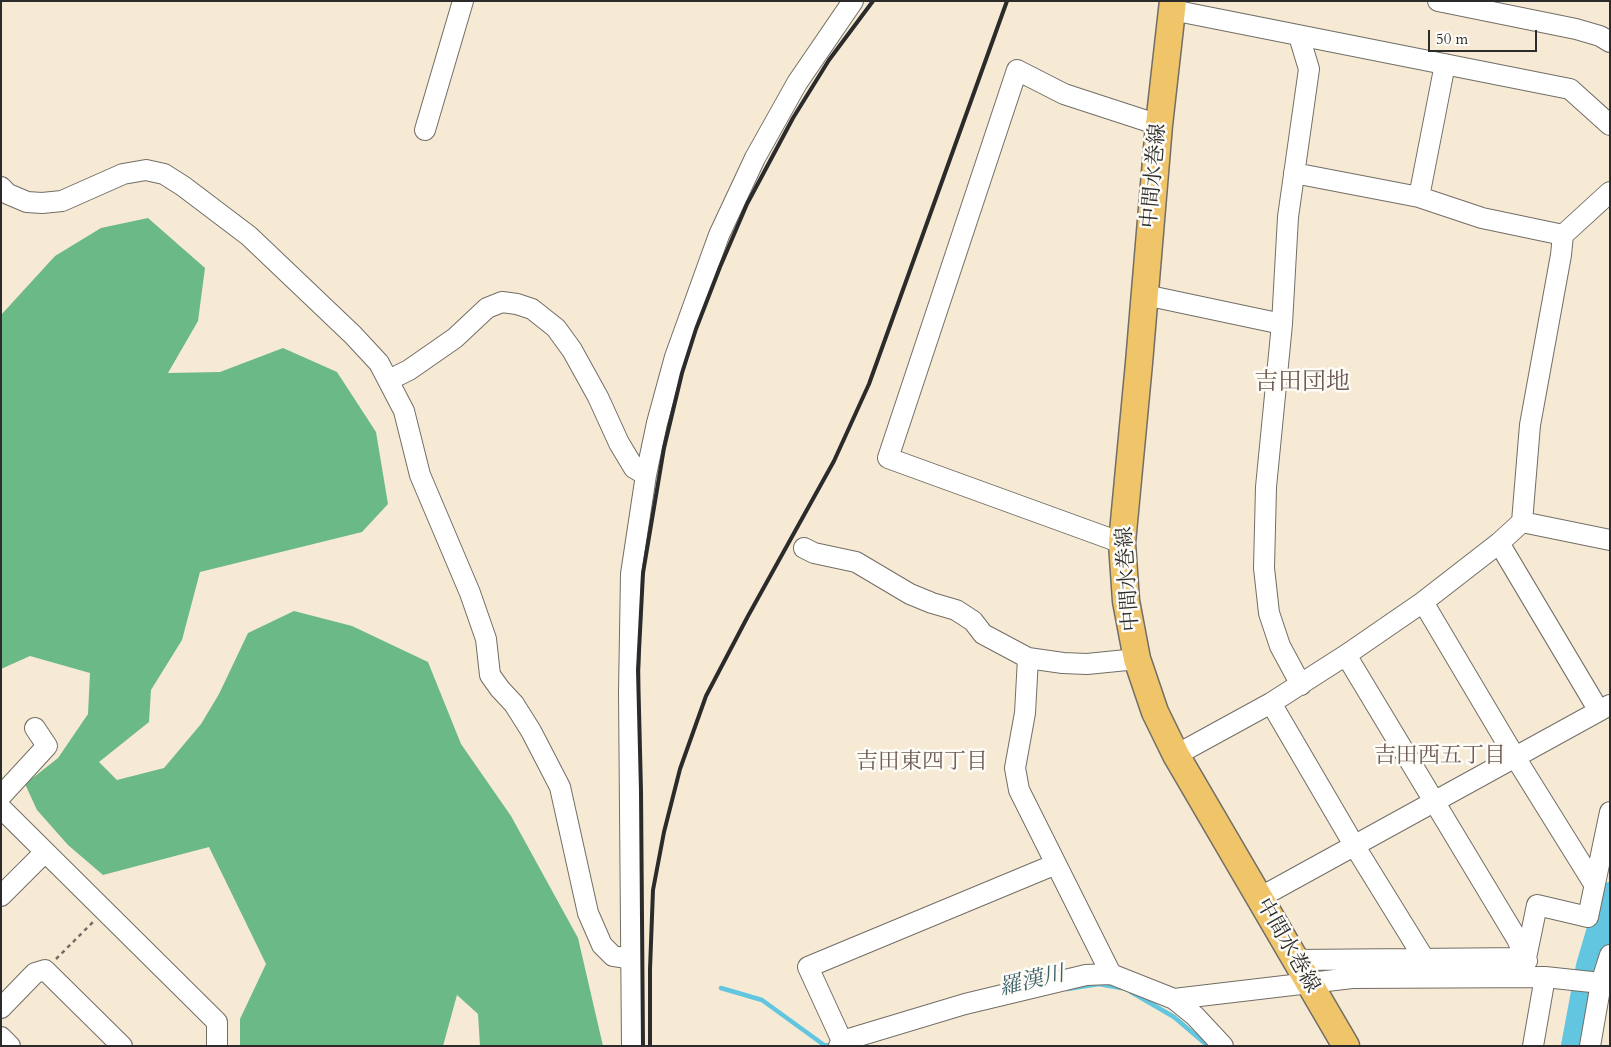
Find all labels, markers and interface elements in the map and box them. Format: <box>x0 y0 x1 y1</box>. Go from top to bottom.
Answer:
scale bar <box>1431 20 1540 52</box>
text: 50 m <box>1436 29 1468 49</box>
street label: 中間水巻線 <box>1138 123 1172 229</box>
district label: 吉田団地 <box>1254 369 1350 397</box>
street label: 中間水巻線 <box>1113 526 1145 632</box>
district label: 吉田西五丁目 <box>1374 744 1506 770</box>
district label: 吉田東四丁目 <box>856 750 988 776</box>
street label: 中間水巻線 <box>1250 894 1324 998</box>
water label: 羅漢川 <box>997 962 1067 1002</box>

